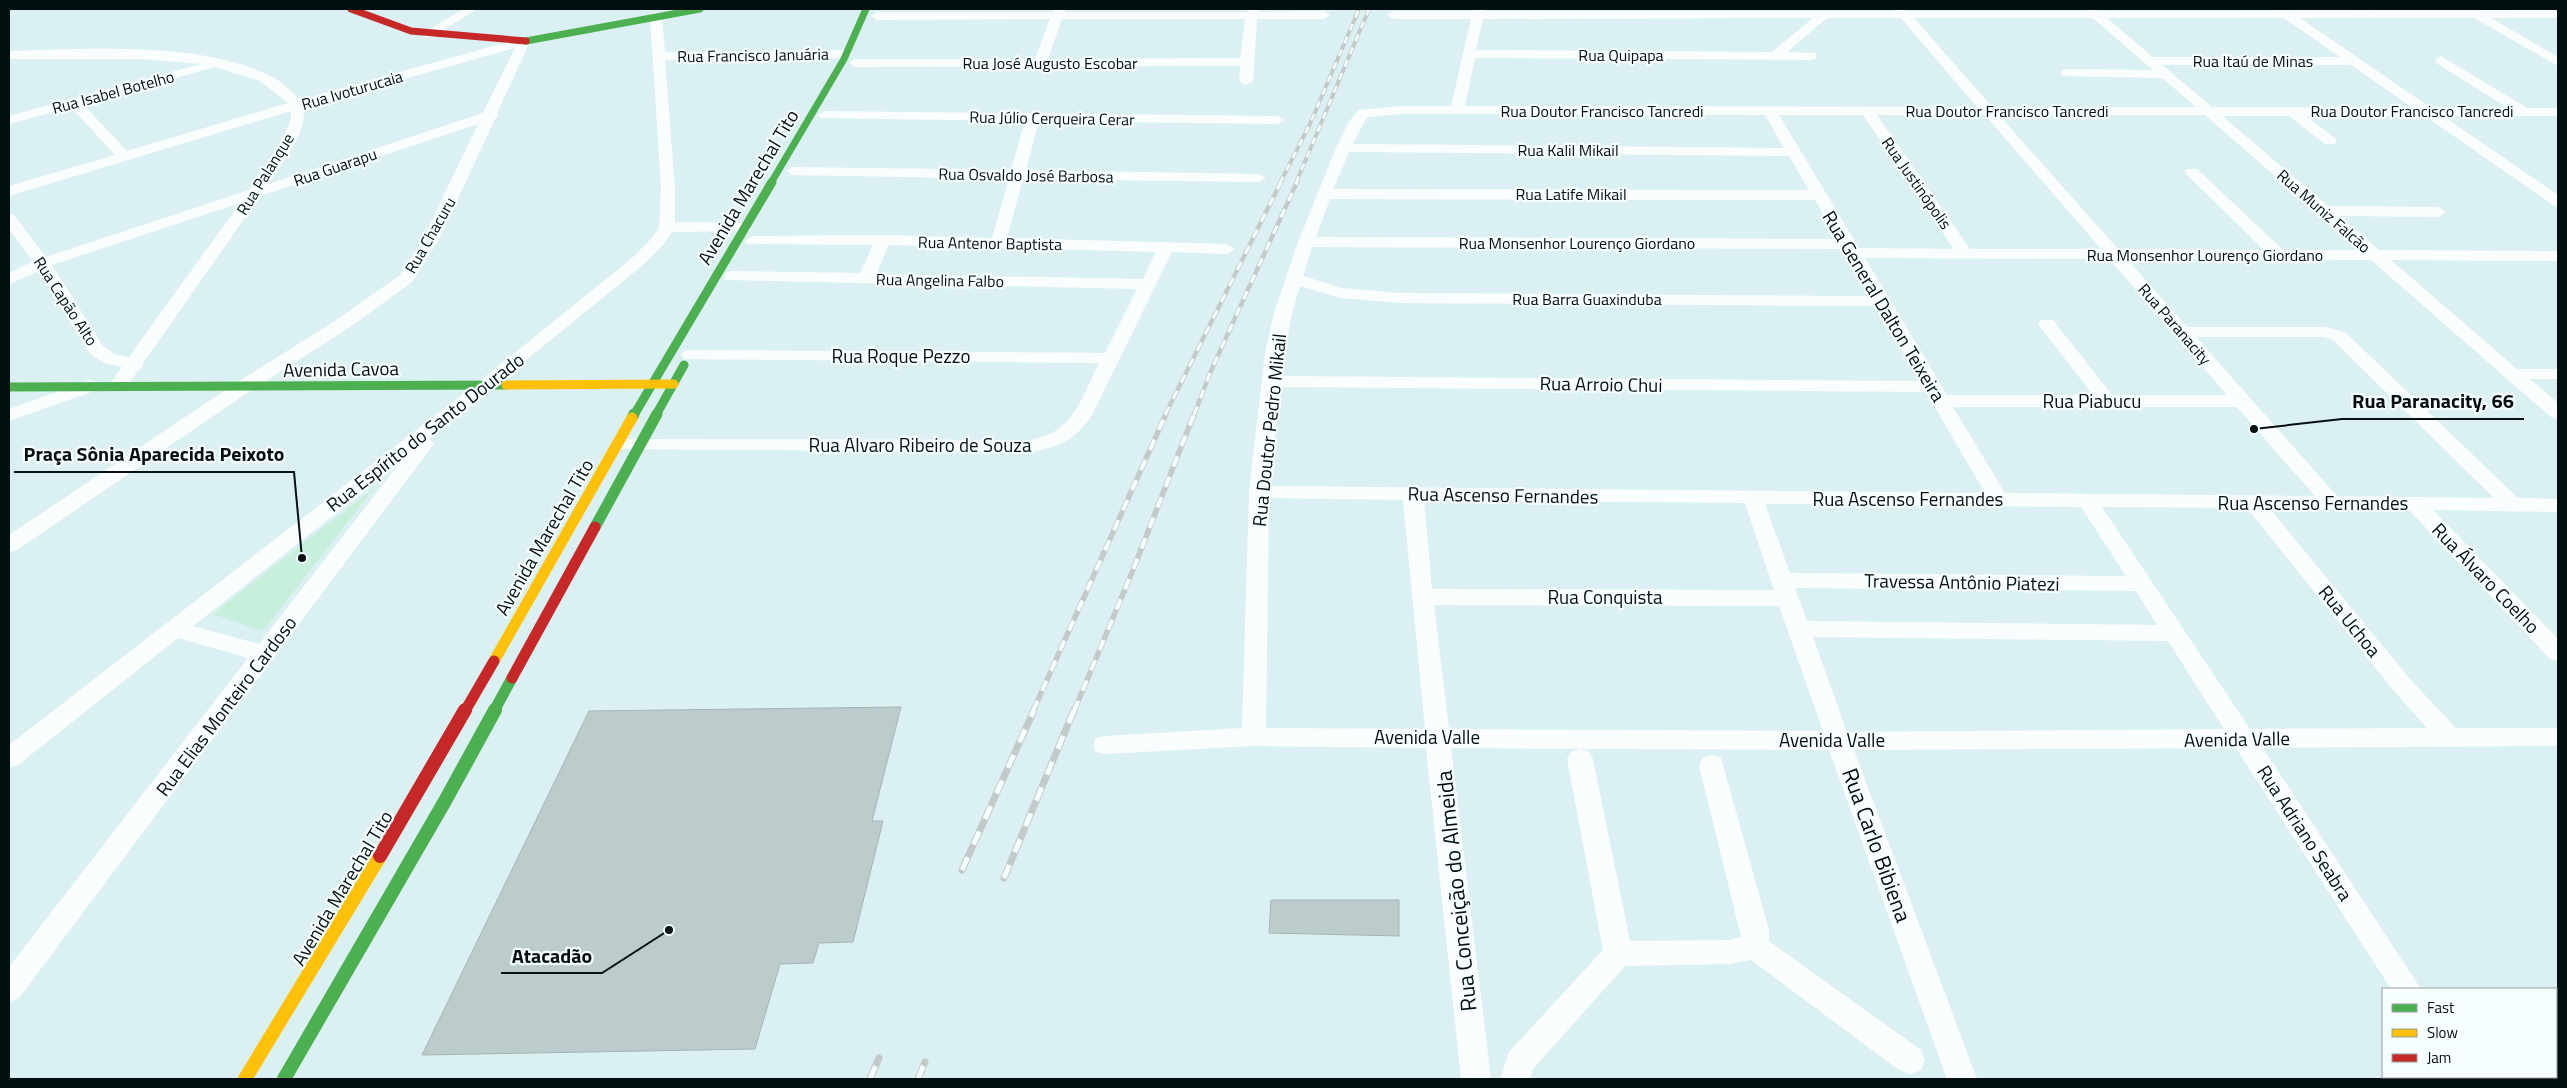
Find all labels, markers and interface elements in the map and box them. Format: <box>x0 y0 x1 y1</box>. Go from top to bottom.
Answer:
street label: Rua Francisco Januária <box>677 42 829 68</box>
street label: Rua Quipapa <box>1578 43 1664 67</box>
street label: Rua Itaú de Minas <box>2193 49 2313 73</box>
street label: Rua José Augusto Escobar <box>962 51 1138 75</box>
street label: Rua Isabel Botelho <box>49 64 177 120</box>
street label: Rua Ivoturucaia <box>299 64 405 116</box>
street label: Rua Doutor Francisco Tancredi <box>1500 99 1704 123</box>
street label: Rua Doutor Francisco Tancredi <box>1905 99 2109 123</box>
street label: Rua Doutor Francisco Tancredi <box>2310 99 2514 123</box>
street label: Avenida Marechal Tito <box>690 104 805 270</box>
street label: Rua Júlio Cerqueira Cerar <box>969 105 1135 131</box>
street label: Rua Palanque <box>230 128 300 220</box>
street label: Rua Justinópolis <box>1876 132 1958 234</box>
street label: Rua Kalil Mikail <box>1517 138 1619 162</box>
street label: Rua Guarapu <box>290 142 380 192</box>
street label: Rua Osvaldo José Barbosa <box>938 161 1114 189</box>
street label: Rua Muniz Falcão <box>2272 163 2376 259</box>
street label: Rua Latife Mikail <box>1515 182 1627 206</box>
street label: Rua Chacuru <box>398 192 462 278</box>
street label: Rua General Dalton Teixeira <box>1816 205 1953 407</box>
street label: Rua Antenor Baptista <box>918 230 1062 256</box>
street label: Rua Monsenhor Lourenço Giordano <box>1459 231 1695 255</box>
street label: Rua Monsenhor Lourenço Giordano <box>2087 243 2323 267</box>
street label: Rua Capão Alto <box>28 252 104 350</box>
street label: Rua Angelina Falbo <box>876 267 1004 293</box>
street label: Rua Paranacity <box>2133 278 2217 370</box>
street label: Rua Barra Guaxinduba <box>1512 287 1662 311</box>
street label: Rua Doutor Pedro Mikail <box>1244 332 1293 528</box>
street label: Rua Roque Pezzo <box>832 341 970 370</box>
street label: Rua Espírito do Santo Dourado <box>320 345 530 518</box>
street label: Avenida Cavoa <box>283 353 400 384</box>
street label: Rua Arroio Chui <box>1539 368 1663 399</box>
callout: Rua Paranacity, 66 <box>2342 384 2524 419</box>
text: Rua Paranacity, 66 <box>2352 385 2514 416</box>
street label: Rua Piabucu <box>2043 386 2141 415</box>
street label: Rua Alvaro Ribeiro de Souza <box>809 430 1032 459</box>
callout: Praça Sônia Aparecida Peixoto <box>14 437 294 472</box>
text: Praça Sônia Aparecida Peixoto <box>24 438 284 469</box>
street label: Avenida Marechal Tito <box>487 453 600 620</box>
street label: Rua Ascenso Fernandes <box>1407 478 1599 511</box>
street label: Rua Ascenso Fernandes <box>1813 484 2004 513</box>
street label: Rua Ascenso Fernandes <box>2218 488 2409 517</box>
street label: Rua Álvaro Coelho <box>2426 516 2547 640</box>
street label: Travessa Antônio Piatezi <box>1864 565 2060 598</box>
street label: Rua Uchoa <box>2312 578 2389 663</box>
street label: Rua Conquista <box>1547 582 1663 611</box>
street label: Rua Elias Monteiro Cardoso <box>148 609 303 802</box>
street label: Avenida Valle <box>1374 722 1480 751</box>
street label: Avenida Valle <box>2184 723 2290 754</box>
street label: Avenida Valle <box>1779 725 1885 754</box>
street label: Rua Adriano Seabra <box>2251 759 2361 907</box>
street label: Rua Carlo Bibiena <box>1833 763 1921 927</box>
street label: Rua Conceição do Almeida <box>1426 769 1486 1013</box>
street label: Avenida Marechal Tito <box>284 805 399 971</box>
callout: Atacadão <box>501 938 602 973</box>
text: Atacadão <box>512 940 592 971</box>
legend <box>2382 988 2557 1078</box>
text: Fast <box>2427 996 2455 1019</box>
text: Slow <box>2427 1021 2458 1044</box>
text: Jam <box>2427 1046 2451 1069</box>

